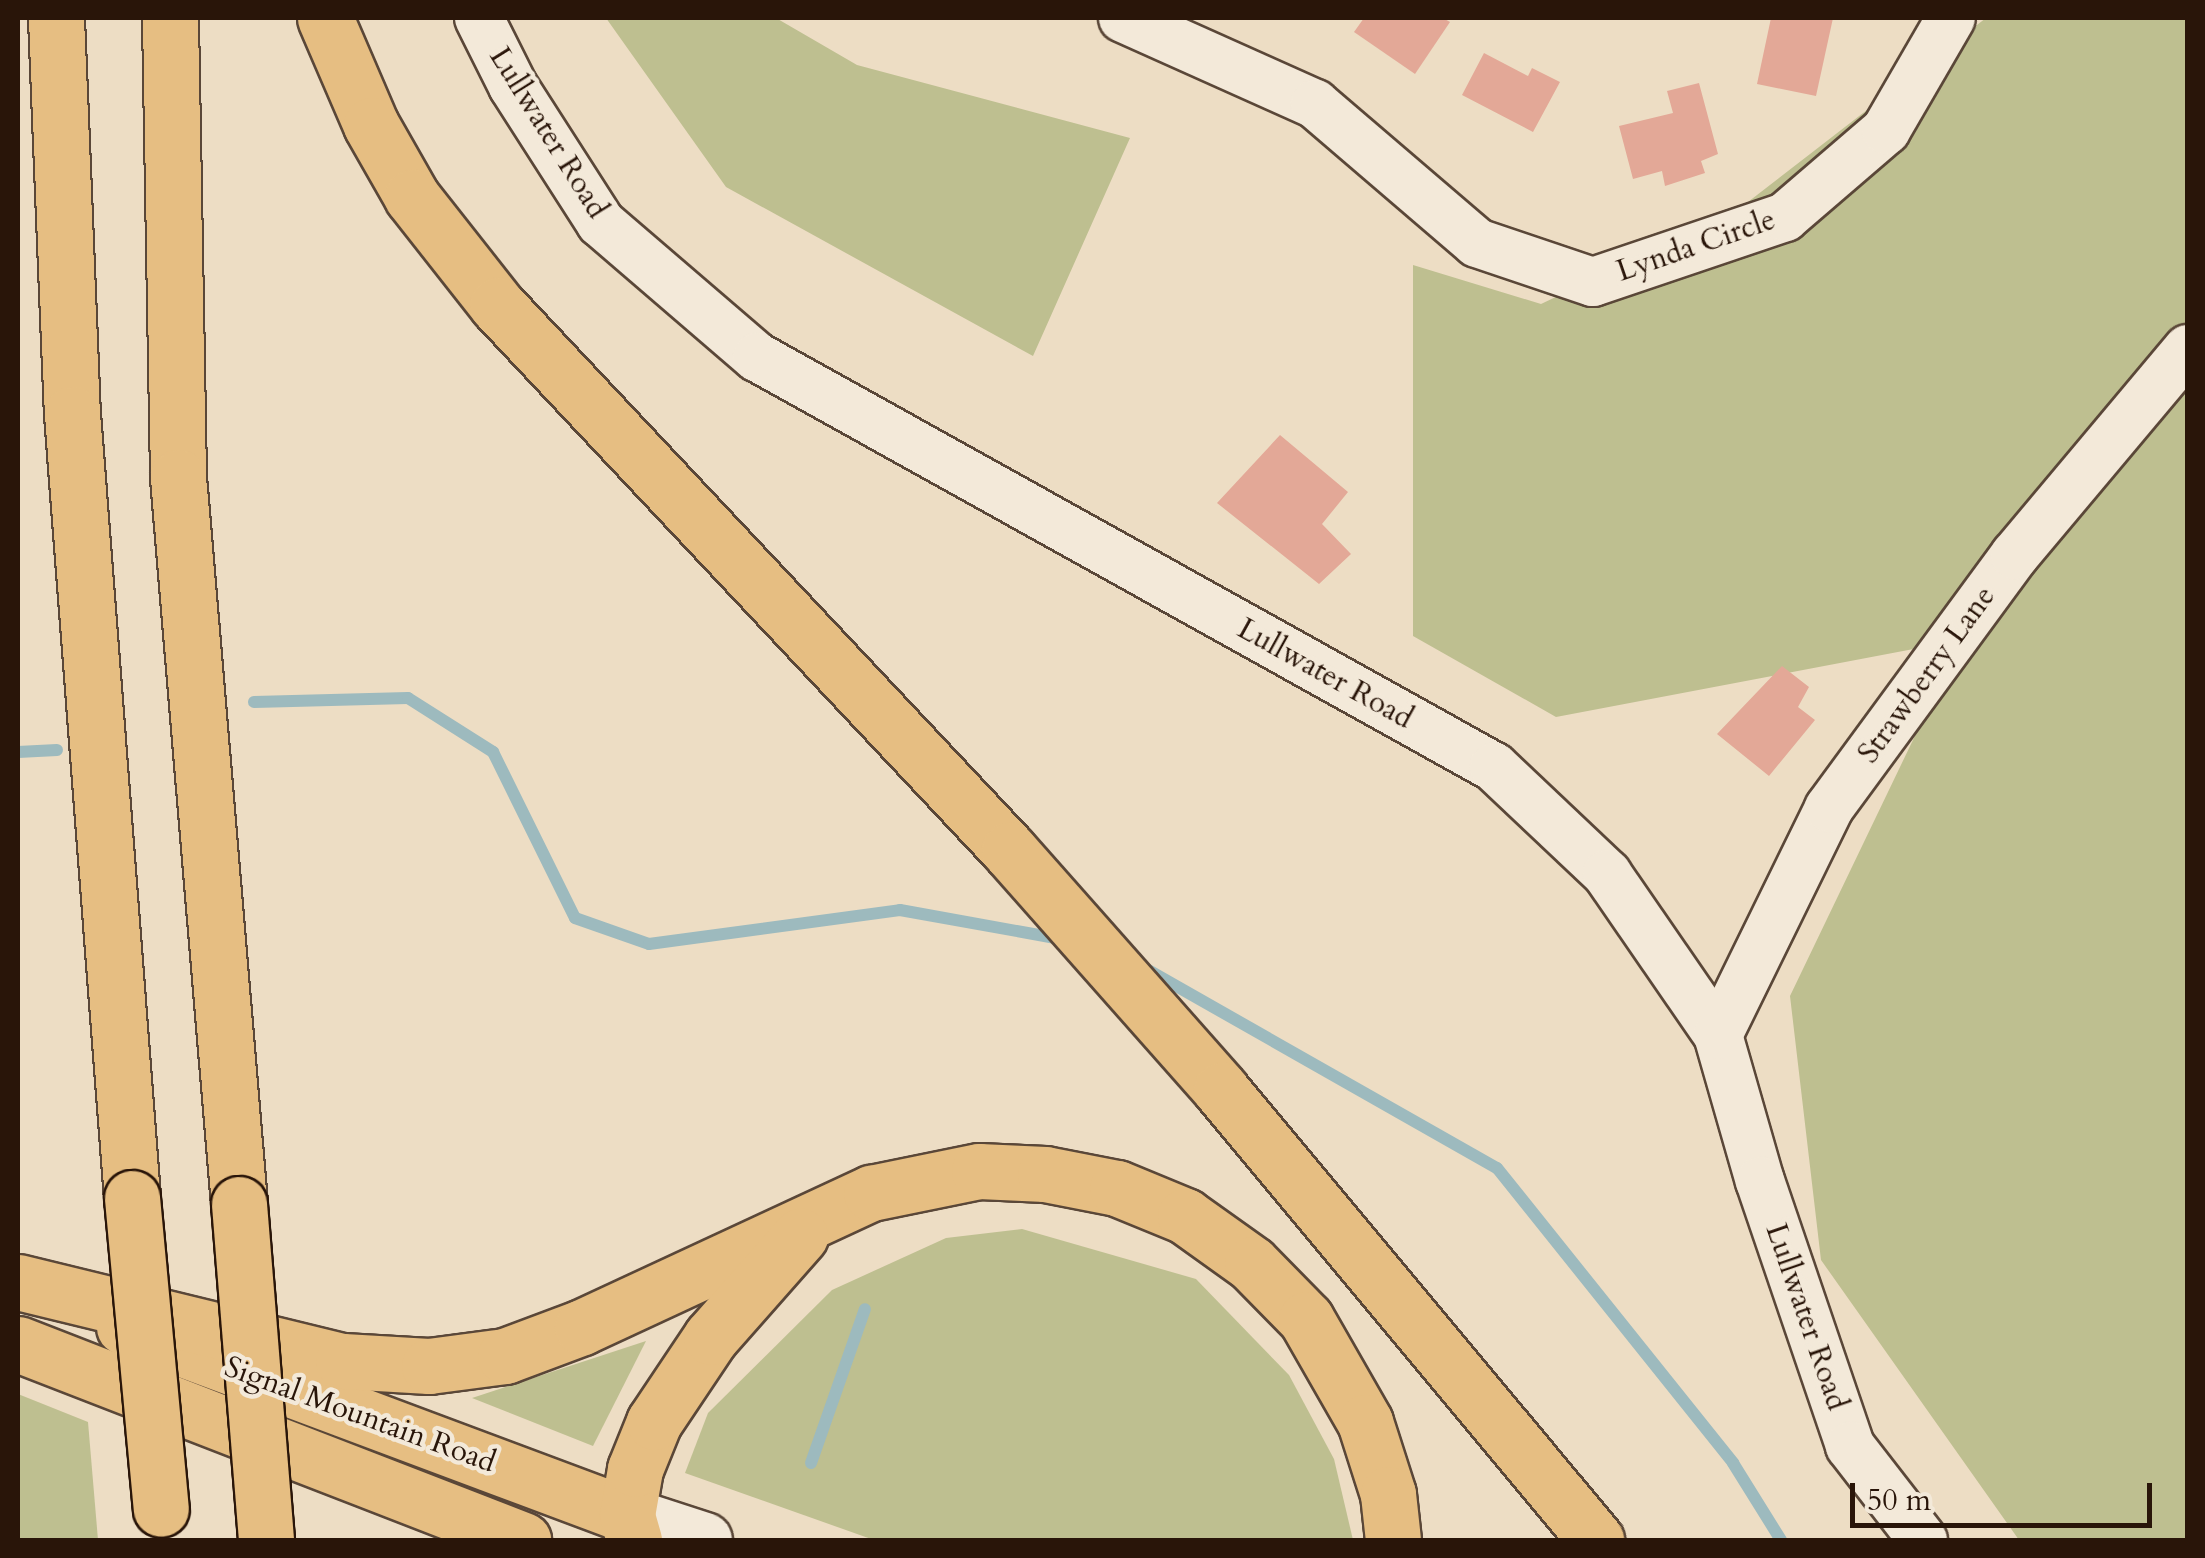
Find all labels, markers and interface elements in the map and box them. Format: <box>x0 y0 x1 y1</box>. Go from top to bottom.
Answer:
street label: Lullwater Road <box>481 41 615 225</box>
street label: Lynda Circle <box>1612 202 1780 290</box>
street label: Strawberry Lane <box>1851 580 2003 770</box>
street label: Lullwater Road <box>1231 611 1419 737</box>
street label: Lullwater Road <box>1757 1219 1855 1415</box>
street label: Signal Mountain Road <box>220 1349 500 1481</box>
scale bar <box>1855 1463 2158 1525</box>
text: 50 m <box>1867 1480 1931 1521</box>

